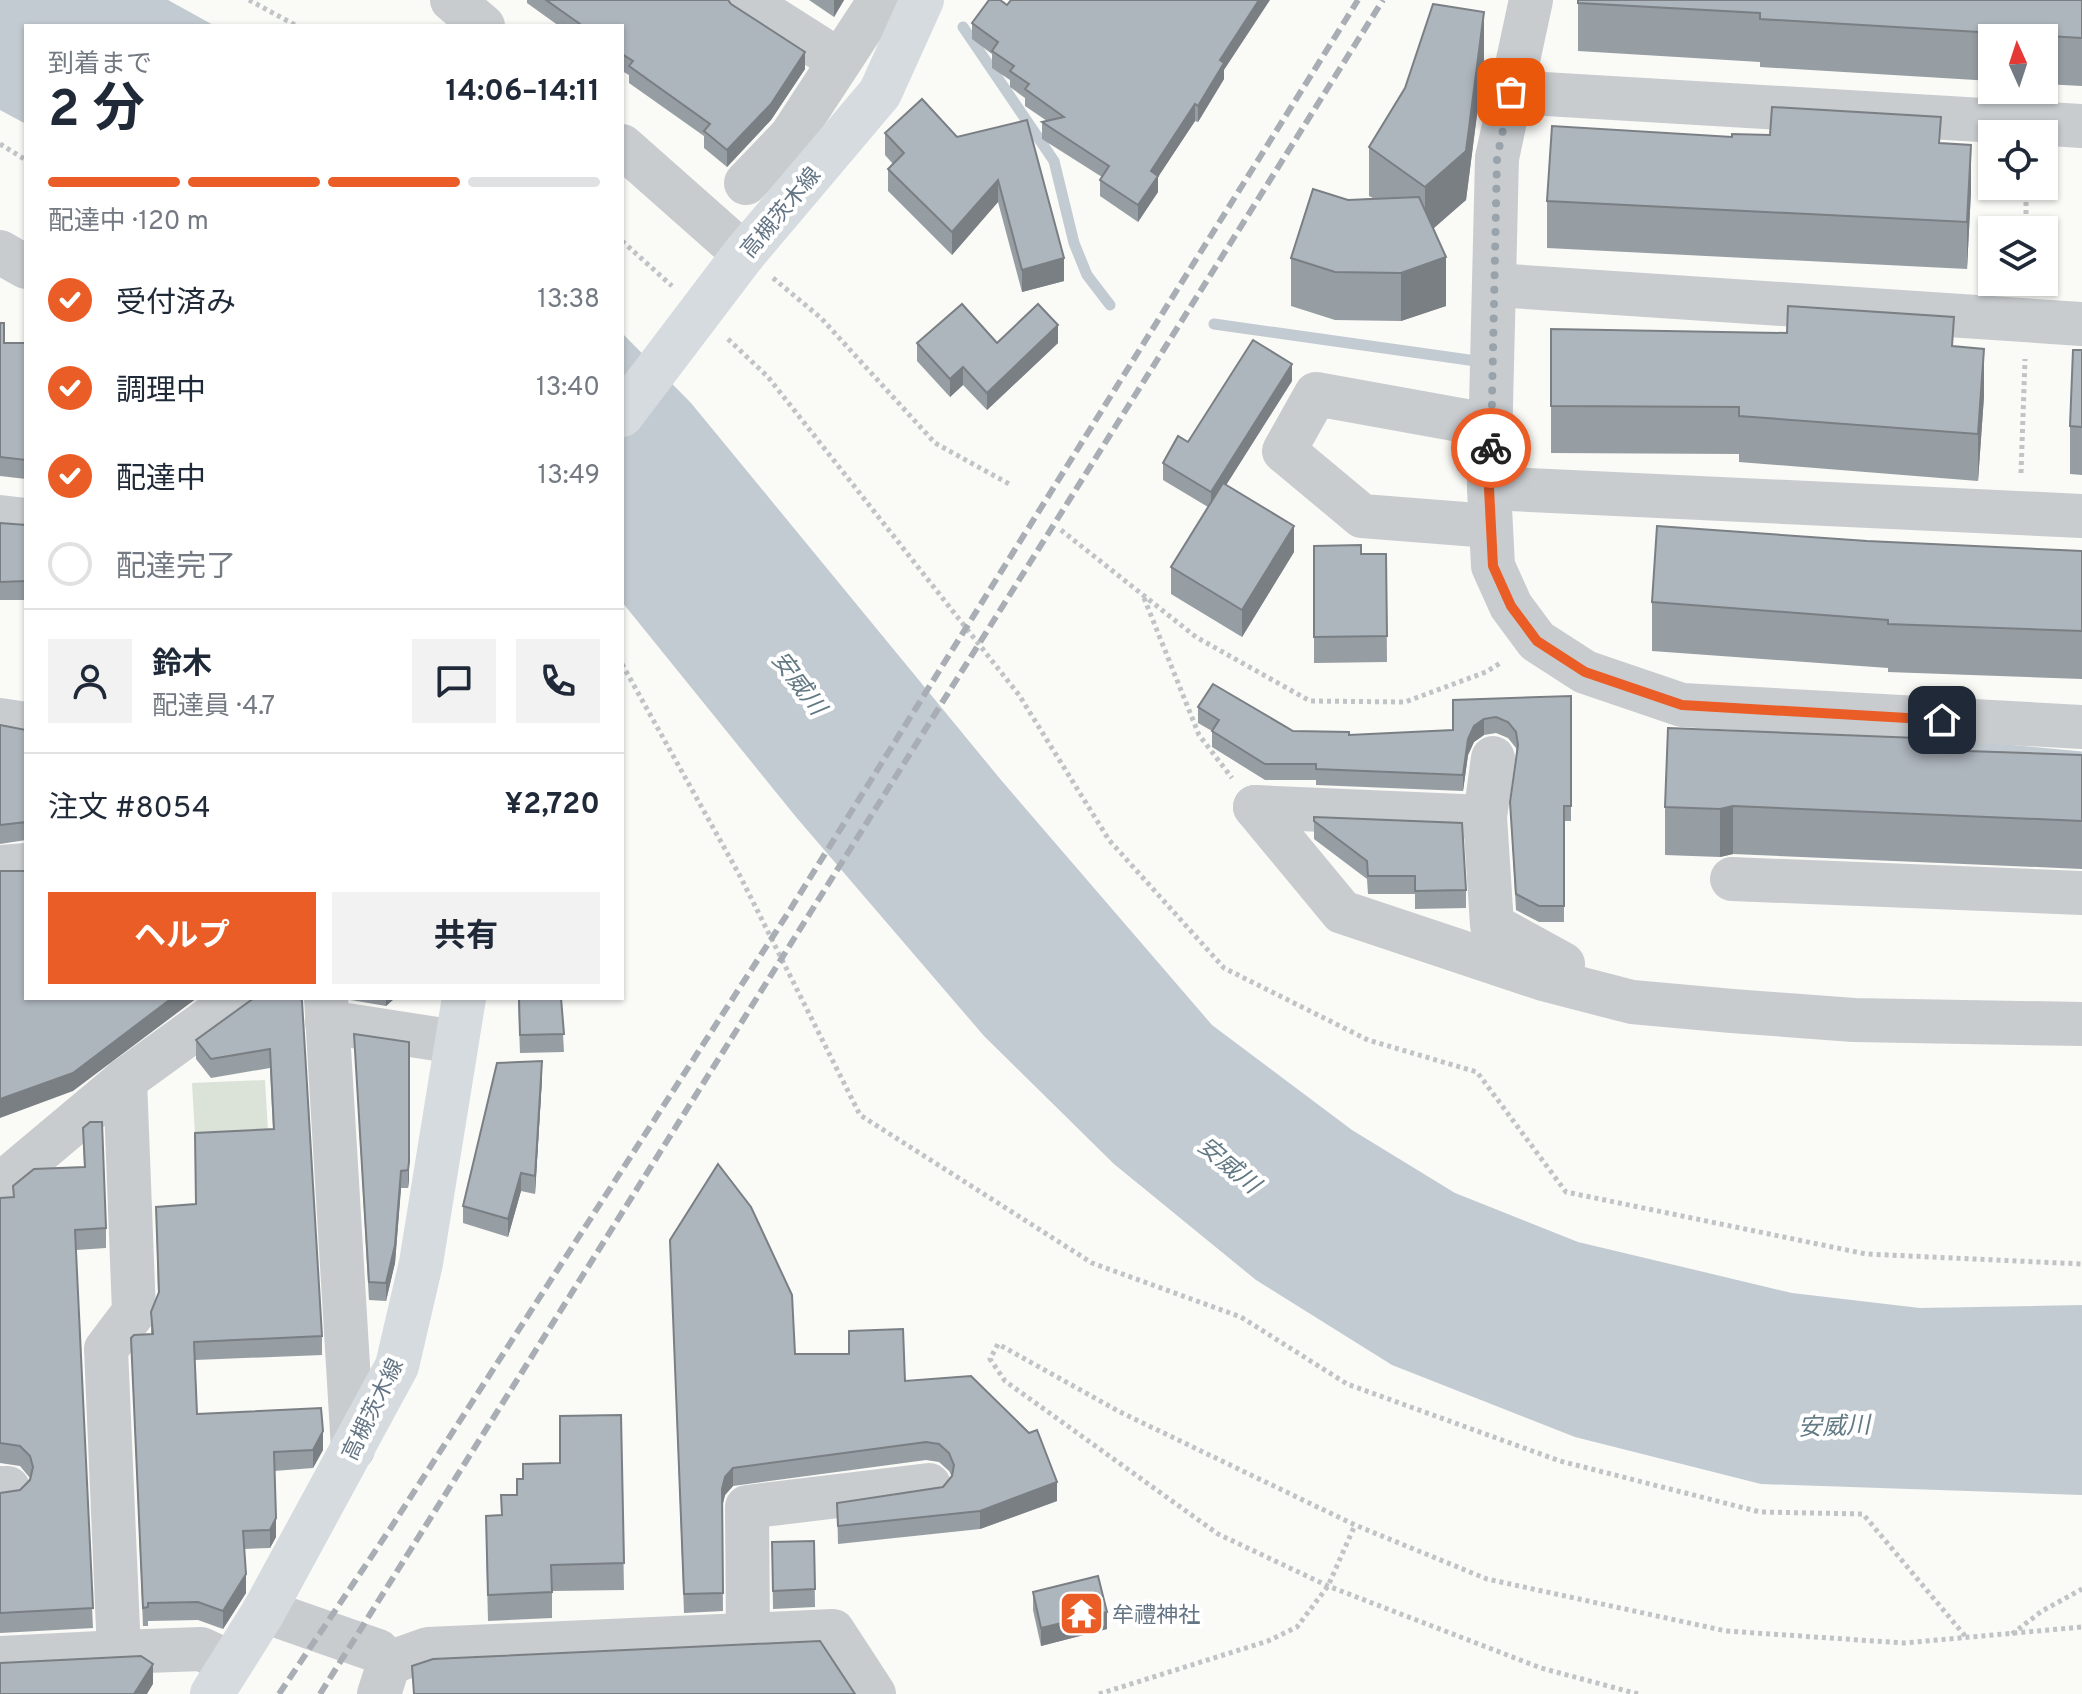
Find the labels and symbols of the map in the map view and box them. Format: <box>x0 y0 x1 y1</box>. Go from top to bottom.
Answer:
north arrow <box>1978 24 2058 104</box>
pin <box>1477 58 1545 126</box>
street label: 高槻茨木線 <box>736 163 828 264</box>
courier <box>1451 408 1531 488</box>
water label: 安威川 <box>764 646 833 724</box>
pin <box>1908 686 1976 754</box>
water label: 安威川 <box>1190 1132 1267 1203</box>
street label: 高槻茨木線 <box>338 1355 410 1465</box>
water label: 安威川 <box>1798 1412 1874 1444</box>
temple icon: 牟禮神社 <box>1057 1590 1105 1638</box>
place label: 牟禮神社 <box>1112 1603 1200 1630</box>

